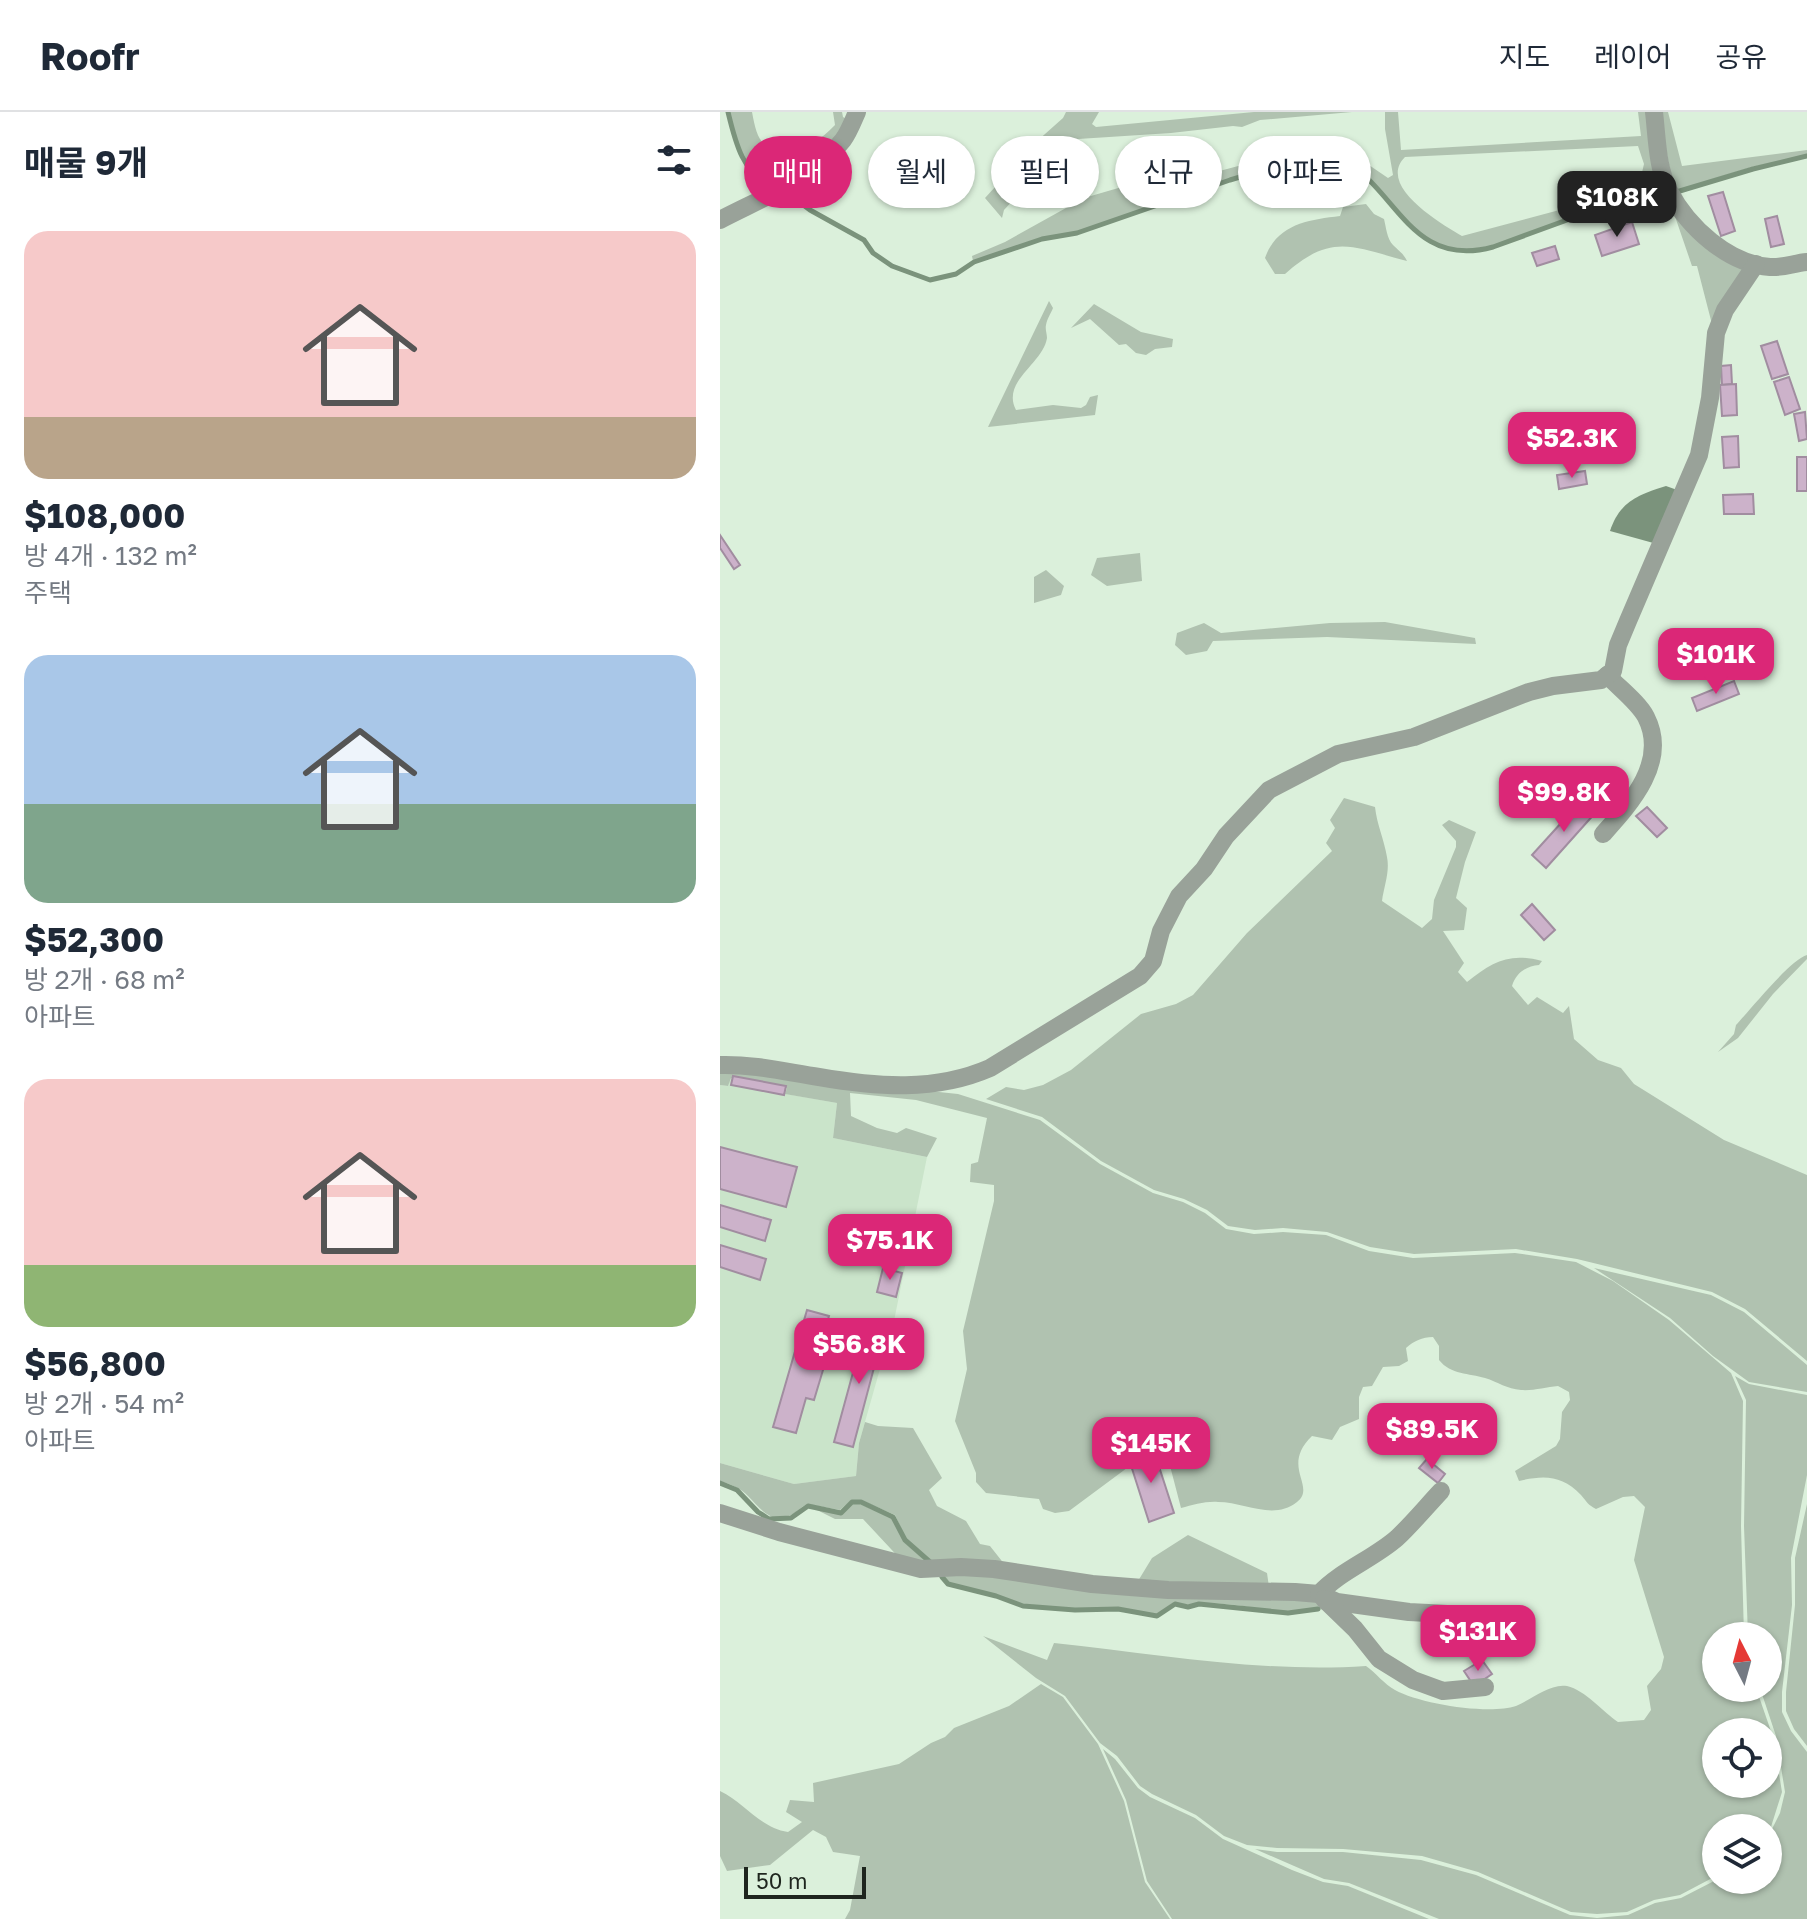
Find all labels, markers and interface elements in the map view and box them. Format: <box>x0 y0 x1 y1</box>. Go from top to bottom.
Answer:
text: Roofr <box>40 33 140 78</box>
text: 지도 <box>1499 40 1550 73</box>
text: 레이어 <box>1594 40 1671 73</box>
text: 공유 <box>1715 40 1767 73</box>
chip: 매매 <box>744 136 852 208</box>
chip: 월세 <box>868 136 975 208</box>
chip: 필터 <box>991 136 1099 208</box>
chip: 신규 <box>1115 136 1222 208</box>
chip: 아파트 <box>1238 136 1371 208</box>
icon: filters <box>652 138 696 182</box>
text: 매물 9개 <box>24 142 148 182</box>
pin: $108K <box>1561 171 1673 239</box>
text: $108K <box>1575 181 1659 212</box>
icon: home <box>288 283 432 427</box>
pin: $52.3K <box>1507 412 1637 480</box>
text: $52.3K <box>1526 422 1618 453</box>
text: $108,000 <box>24 495 185 535</box>
text: 방 4개 · 132 m² <box>24 540 197 571</box>
text: 주택 <box>24 577 72 608</box>
pin: $101K <box>1660 628 1772 696</box>
text: $101K <box>1676 638 1756 669</box>
icon: home <box>288 707 432 851</box>
pin: $99.8K <box>1499 766 1629 834</box>
text: $99.8K <box>1517 776 1611 807</box>
text: $52,300 <box>24 919 164 959</box>
text: 방 2개 · 68 m² <box>24 964 185 995</box>
text: 아파트 <box>24 1001 96 1032</box>
icon: home <box>288 1131 432 1275</box>
pin: $75.1K <box>825 1214 955 1282</box>
text: $75.1K <box>846 1224 934 1255</box>
pin: $56.8K <box>794 1318 924 1386</box>
text: $56.8K <box>812 1328 906 1359</box>
text: $56,800 <box>24 1343 166 1383</box>
text: 방 2개 · 54 m² <box>24 1388 184 1419</box>
pin: $89.5K <box>1367 1403 1497 1471</box>
text: $89.5K <box>1385 1413 1479 1444</box>
pin: $145K <box>1095 1417 1207 1485</box>
text: 아파트 <box>24 1425 96 1456</box>
text: $145K <box>1110 1427 1192 1458</box>
pin: $131K <box>1422 1605 1534 1673</box>
text: $131K <box>1439 1615 1517 1646</box>
north arrow <box>1702 1622 1782 1702</box>
map controls <box>1702 1622 1782 1894</box>
button: locate <box>1702 1718 1782 1798</box>
button: layers <box>1702 1814 1782 1894</box>
scale bar <box>744 1863 866 1899</box>
text: 50 m <box>756 1867 807 1894</box>

